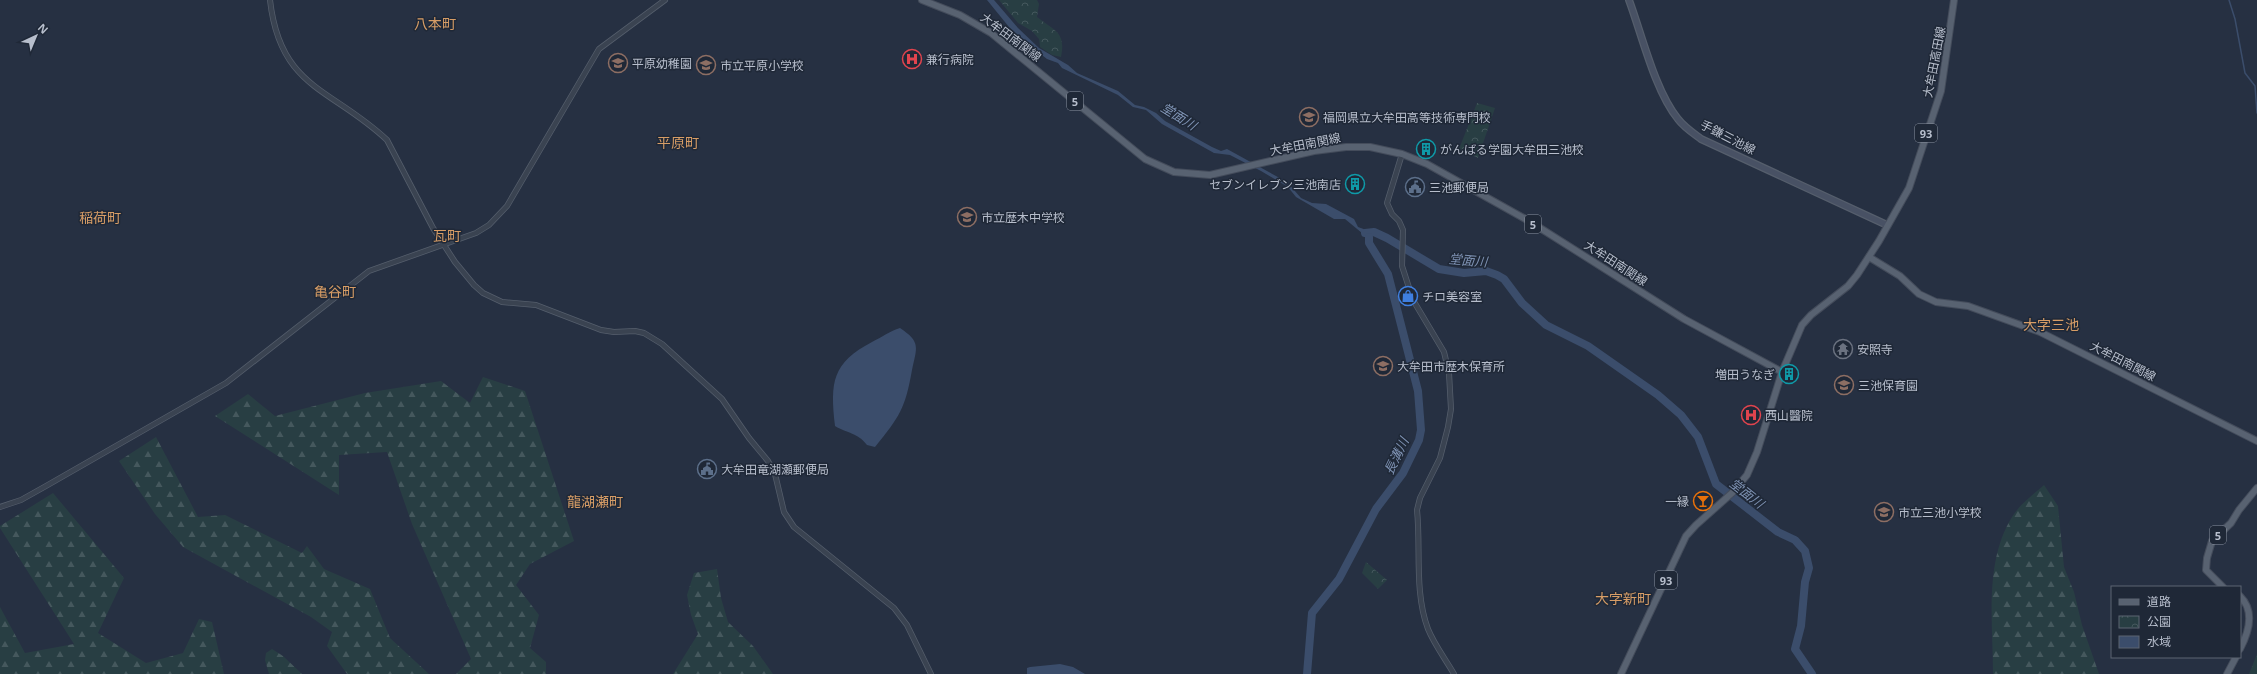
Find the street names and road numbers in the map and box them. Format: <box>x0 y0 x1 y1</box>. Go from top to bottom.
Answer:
street label: 大牟田南関線 <box>977 9 1045 65</box>
street label: 大牟田高田線 <box>1919 25 1949 99</box>
road number: 5 <box>1067 92 1083 110</box>
street label: 手鎌三池線 <box>1697 116 1759 158</box>
road number: 93 <box>1915 124 1937 142</box>
street label: 大牟田南関線 <box>1268 129 1342 159</box>
road number: 5 <box>1525 215 1541 233</box>
street label: 大牟田南関線 <box>1581 236 1651 290</box>
street label: 大牟田南関線 <box>2087 337 2159 385</box>
road number: 5 <box>2210 526 2226 544</box>
road number: 93 <box>1655 571 1677 589</box>

